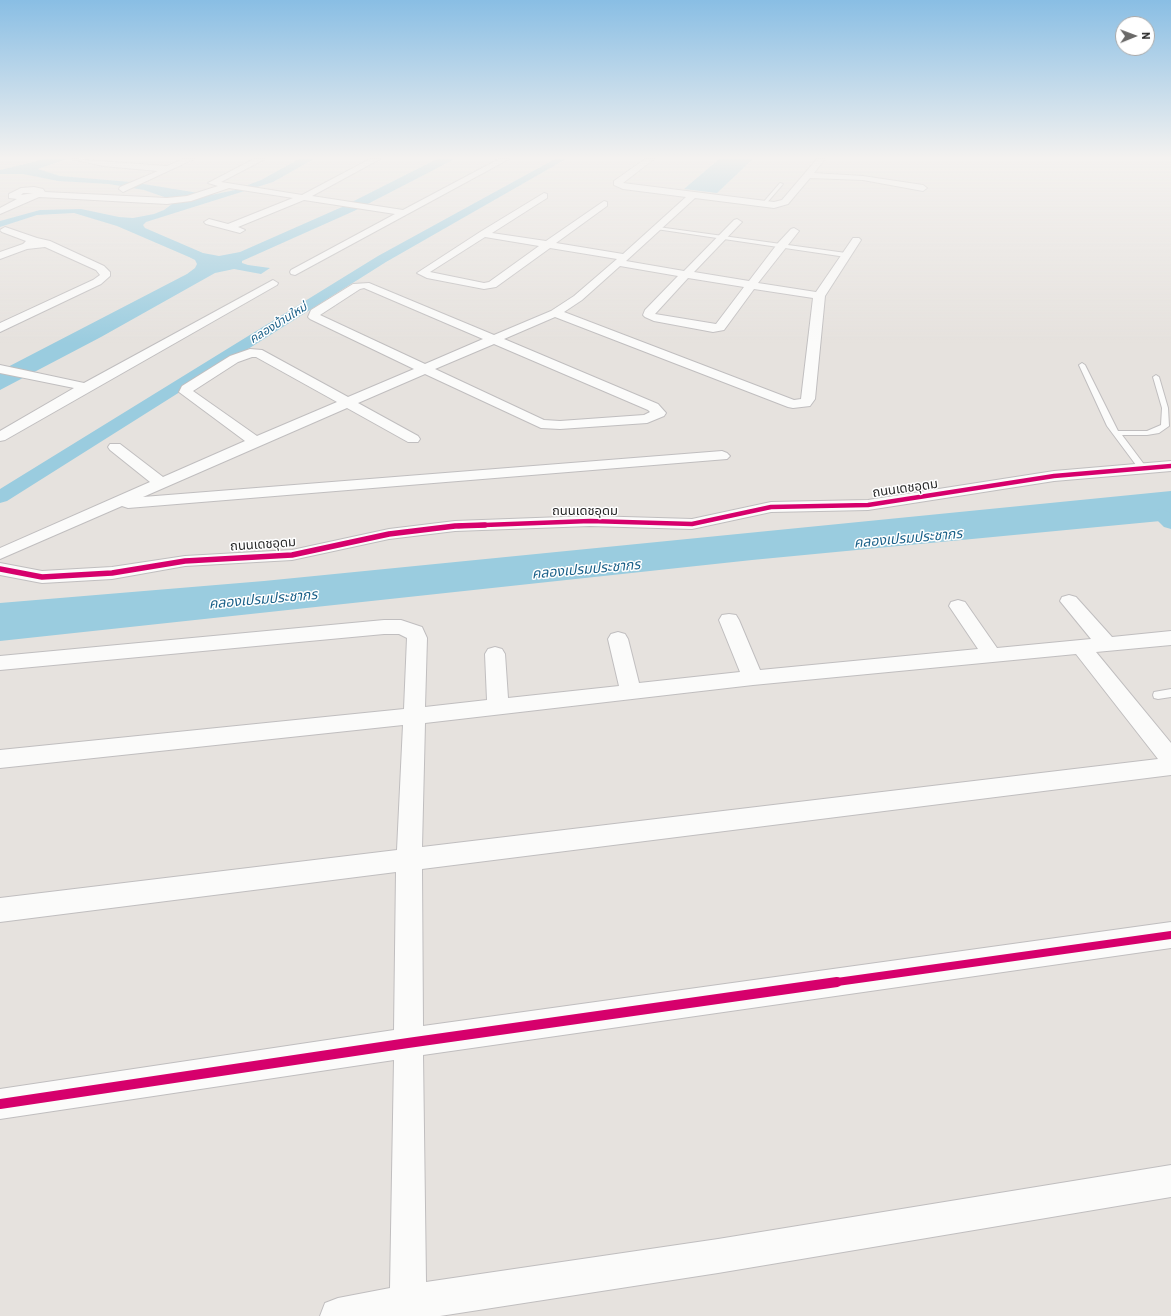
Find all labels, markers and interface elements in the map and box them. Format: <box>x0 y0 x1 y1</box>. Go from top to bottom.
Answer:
north arrow <box>1115 16 1155 56</box>
text: N <box>1140 32 1153 40</box>
water label: คลองบ้านใหม่ <box>247 300 309 346</box>
street label: ถนนเดชอุดม <box>871 476 939 500</box>
street label: ถนนเดชอุดม <box>552 503 618 519</box>
water label: คลองเปรมประชากร <box>853 525 963 551</box>
street label: ถนนเดชอุดม <box>229 534 297 554</box>
water label: คลองเปรมประชากร <box>531 556 641 582</box>
water label: คลองเปรมประชากร <box>208 586 318 612</box>

